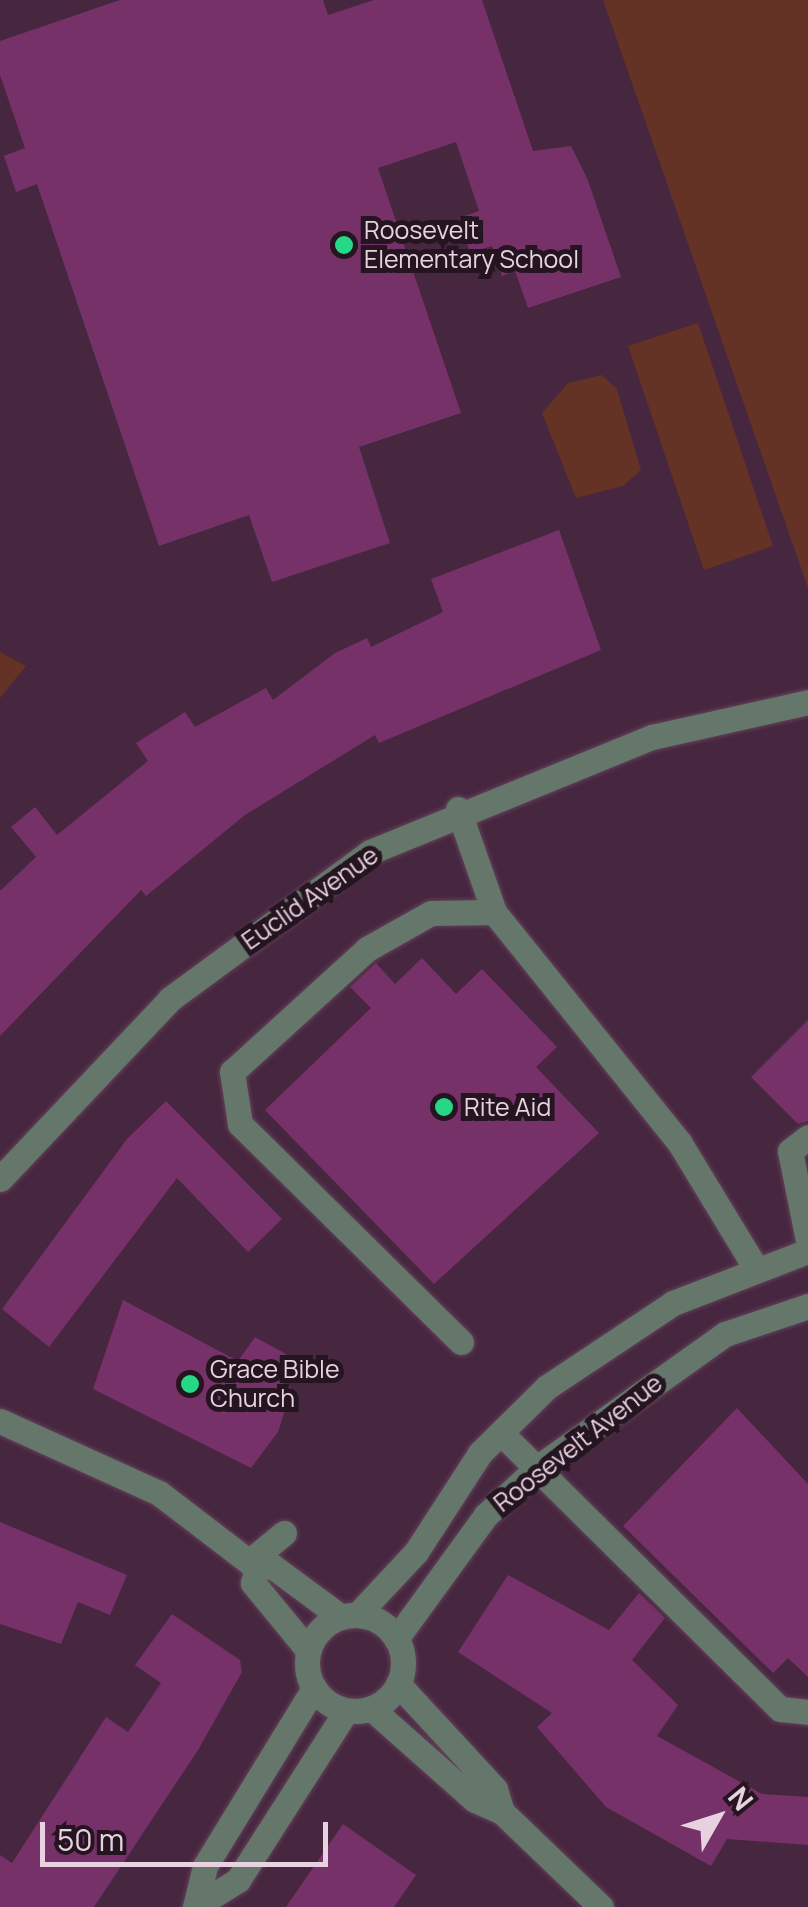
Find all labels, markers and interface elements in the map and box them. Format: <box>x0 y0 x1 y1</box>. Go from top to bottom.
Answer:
place label: Roosevelt Elementary School <box>364 216 579 275</box>
marker: Roosevelt Elementary School <box>333 234 355 256</box>
street label: Euclid Avenue <box>236 840 384 956</box>
place label: Rite Aid <box>464 1092 551 1122</box>
marker: Rite Aid <box>433 1096 455 1118</box>
place label: Grace Bible Church <box>210 1355 340 1414</box>
street label: Roosevelt Avenue <box>488 1368 668 1518</box>
marker: Grace Bible Church <box>179 1373 201 1395</box>
north arrow <box>668 1767 768 1867</box>
text: N <box>720 1778 762 1818</box>
scale bar <box>45 1802 332 1864</box>
text: 50 m <box>57 1819 124 1860</box>

